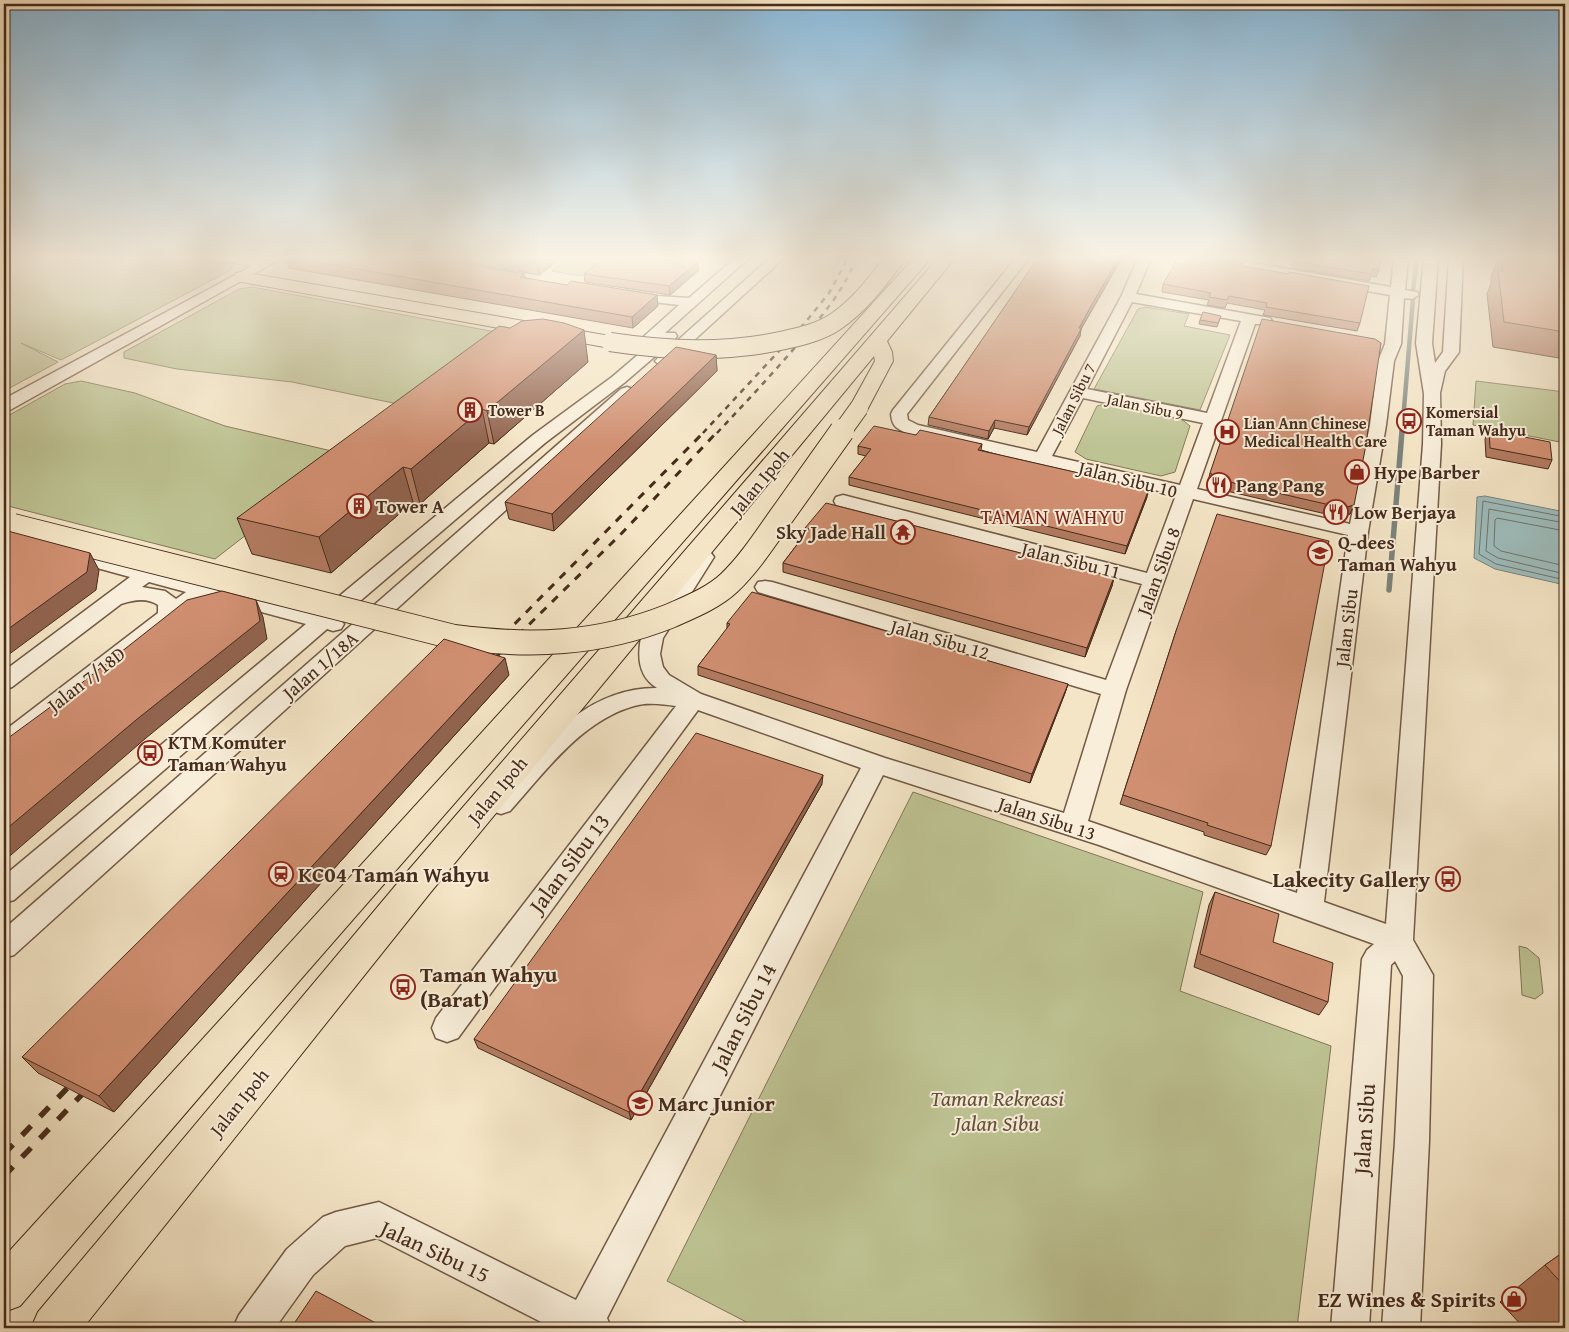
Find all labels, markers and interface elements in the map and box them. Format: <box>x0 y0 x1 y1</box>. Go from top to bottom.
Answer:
street label: Jalan Sibu 7 <box>1044 359 1101 441</box>
street label: Jalan Sibu 9 <box>1103 386 1186 426</box>
building icon: Tower B <box>457 397 483 423</box>
place label: Tower B <box>488 398 545 422</box>
place label: Komersial Taman Wahyu <box>1426 400 1527 442</box>
bus stop icon: Komersial Taman Wahyu <box>1396 408 1422 434</box>
place label: Lian Ann Chinese Medical Health Care <box>1244 411 1387 453</box>
hospital icon: Lian Ann Chinese Medical Health Care <box>1214 419 1240 445</box>
street label: Jalan Ipoh <box>721 442 796 523</box>
street label: Jalan Sibu 10 <box>1074 453 1181 505</box>
place label: Hype Barber <box>1374 458 1480 486</box>
shop icon: Hype Barber <box>1344 459 1370 485</box>
place label: Pang Pang <box>1236 471 1325 499</box>
restaurant icon: Pang Pang <box>1206 472 1232 498</box>
place label: Tower A <box>376 492 444 520</box>
building icon: Tower A <box>346 493 372 519</box>
place label: Low Berjaya <box>1354 498 1456 526</box>
restaurant icon: Low Berjaya <box>1323 499 1349 525</box>
district label: TAMAN WAHYU <box>980 502 1126 531</box>
place label: Sky Jade Hall <box>776 518 886 546</box>
temple icon: Sky Jade Hall <box>890 519 916 545</box>
street label: Jalan Sibu 8 <box>1128 523 1187 621</box>
place label: Q-dees Taman Wahyu <box>1338 528 1457 578</box>
street label: Jalan Sibu 11 <box>1017 534 1124 586</box>
school or university icon: Q-dees Taman Wahyu <box>1307 540 1333 566</box>
street label: Jalan Sibu <box>1327 586 1365 671</box>
street label: Jalan Sibu 12 <box>886 611 993 666</box>
street label: Jalan 1/18A <box>275 624 364 707</box>
street label: Jalan 7/18D <box>40 640 131 720</box>
place label: KTM Komuter Taman Wahyu <box>168 728 287 778</box>
bus stop icon: KTM Komuter Taman Wahyu <box>137 740 163 766</box>
street label: Jalan Ipoh <box>459 750 534 831</box>
street label: Jalan Sibu 13 <box>993 788 1100 847</box>
street label: Jalan Sibu 13 <box>519 807 617 922</box>
place label: KC04 Taman Wahyu <box>298 858 490 890</box>
station icon: KC04 Taman Wahyu <box>268 861 294 887</box>
place label: Lakecity Gallery <box>1273 863 1431 895</box>
bus stop icon: Lakecity Gallery <box>1435 866 1461 892</box>
street label: Jalan Sibu 14 <box>701 957 784 1079</box>
place label: Taman Wahyu (Barat) <box>420 958 558 1015</box>
bus stop icon: Taman Wahyu (Barat) <box>390 974 416 1000</box>
street label: Jalan Ipoh <box>202 1062 275 1144</box>
park label: Taman Rekreasi Jalan Sibu <box>930 1082 1064 1139</box>
street label: Jalan Sibu <box>1345 1082 1383 1179</box>
place label: Marc Junior <box>658 1087 775 1119</box>
school or university icon: Marc Junior <box>627 1090 653 1116</box>
street label: Jalan Sibu 15 <box>372 1210 495 1290</box>
place label: EZ Wines & Spirits <box>1318 1283 1496 1315</box>
shop icon: EZ Wines & Spirits <box>1501 1286 1527 1312</box>

